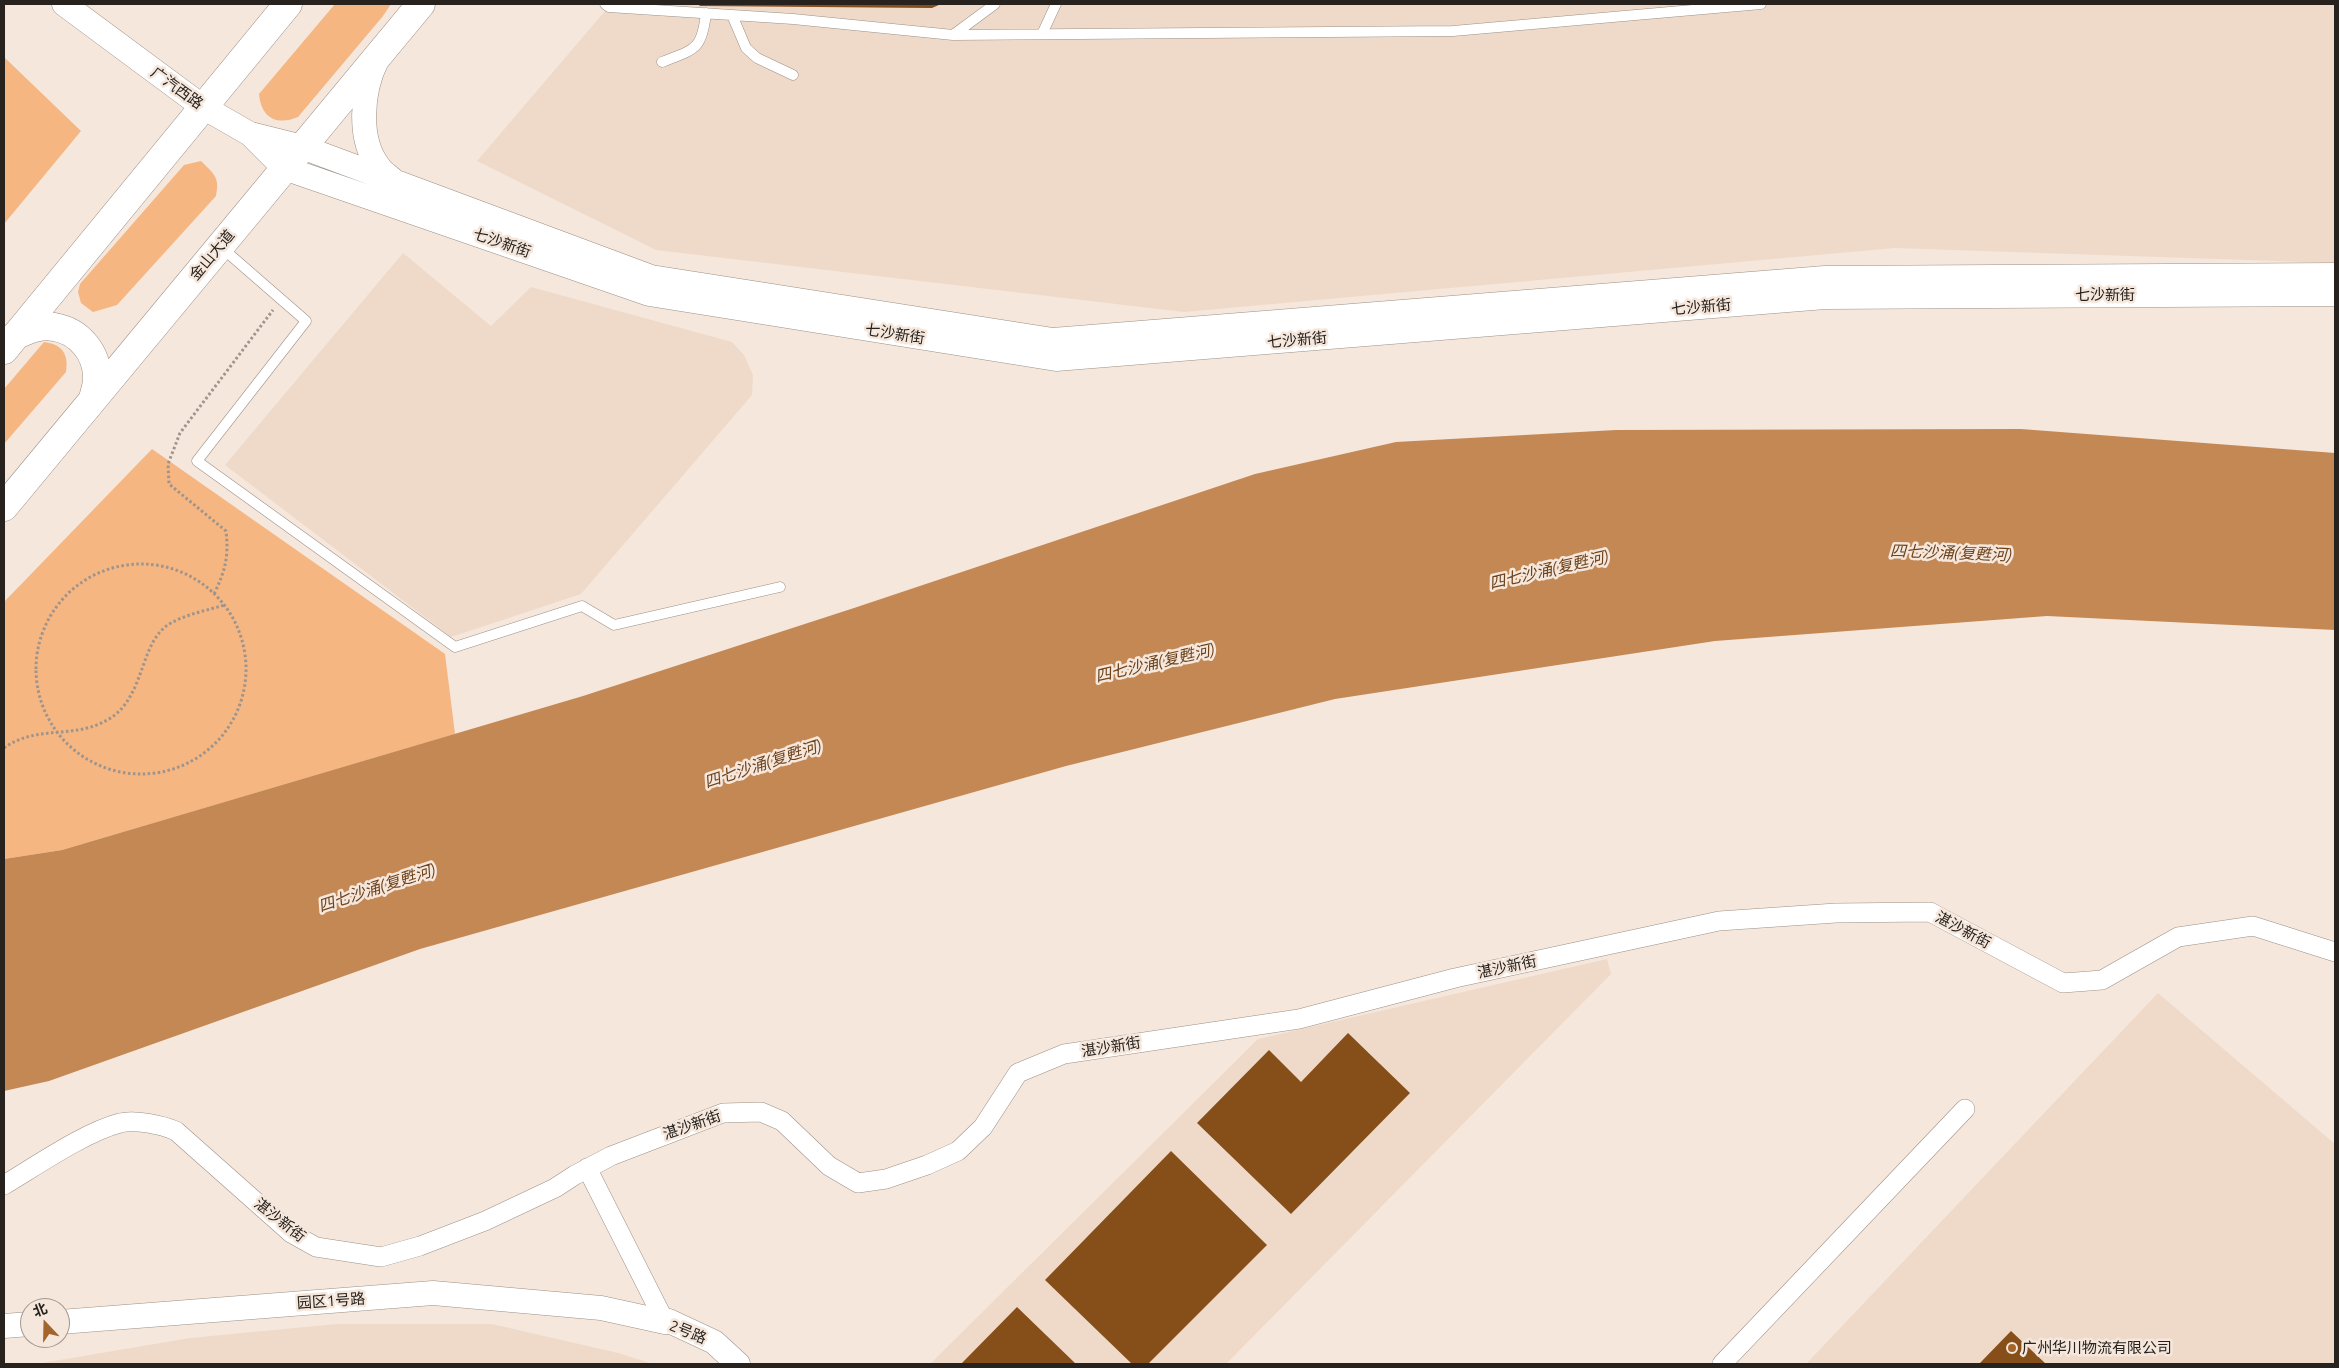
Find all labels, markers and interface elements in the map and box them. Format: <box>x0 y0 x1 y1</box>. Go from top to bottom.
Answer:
street label: 广汽西路 <box>147 63 207 113</box>
street label: 七沙新街 <box>471 225 533 261</box>
street label: 金山大道 <box>186 226 238 284</box>
street label: 七沙新街 <box>2075 286 2135 304</box>
street label: 七沙新街 <box>1670 295 1732 319</box>
street label: 七沙新街 <box>864 320 926 348</box>
street label: 七沙新街 <box>1266 328 1328 352</box>
water label: 四七沙涌(复甦河) <box>1890 541 2012 565</box>
water label: 四七沙涌(复甦河) <box>1487 547 1611 593</box>
water label: 四七沙涌(复甦河) <box>1093 640 1217 686</box>
water label: 四七沙涌(复甦河) <box>702 736 824 792</box>
water label: 四七沙涌(复甦河) <box>316 860 438 916</box>
street label: 湛沙新街 <box>1932 908 1994 952</box>
street label: 湛沙新街 <box>1476 952 1538 982</box>
street label: 湛沙新街 <box>1080 1033 1142 1061</box>
street label: 湛沙新街 <box>661 1107 723 1143</box>
street label: 湛沙新街 <box>251 1194 309 1246</box>
street label: 园区1号路 <box>296 1290 366 1312</box>
north arrow <box>20 1298 70 1348</box>
text: 北 <box>31 1300 49 1320</box>
street label: 2号路 <box>667 1316 709 1348</box>
place label: 广州华川物流有限公司 <box>2022 1339 2172 1357</box>
marker: 广州华川物流有限公司 <box>2006 1342 2018 1354</box>

